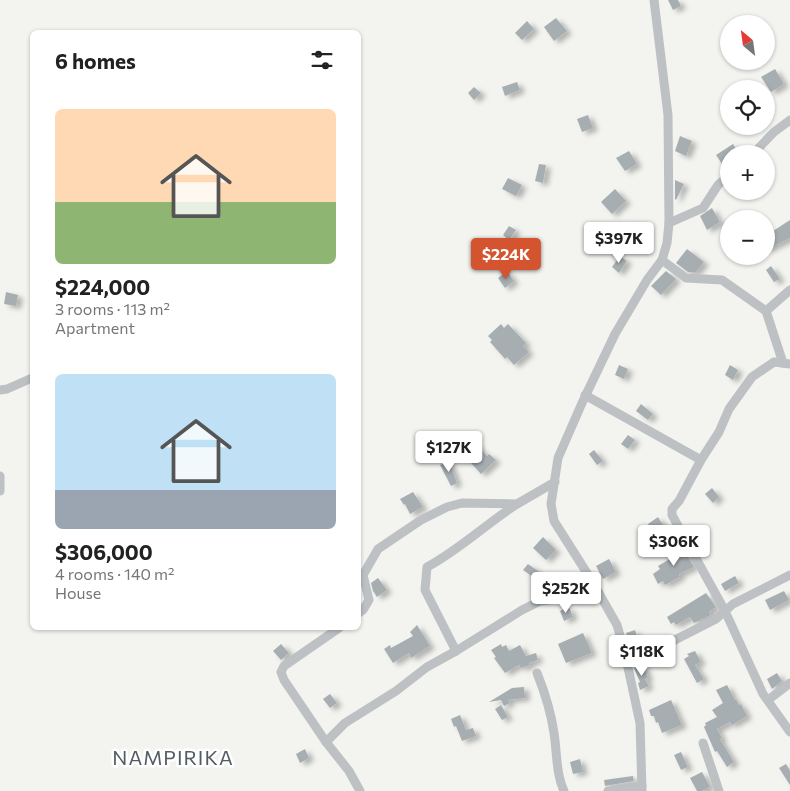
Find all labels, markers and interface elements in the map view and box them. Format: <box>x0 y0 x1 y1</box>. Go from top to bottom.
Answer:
north arrow <box>720 15 775 70</box>
map controls <box>720 15 775 265</box>
icon: filters <box>308 46 336 74</box>
text: 6 homes <box>55 48 136 73</box>
button: locate <box>720 80 775 135</box>
icon: home <box>151 141 241 231</box>
button: + <box>720 145 775 200</box>
button: − <box>720 210 775 265</box>
pin: $397K <box>584 222 654 264</box>
text: $397K <box>595 228 643 247</box>
pin: $224K <box>471 238 541 280</box>
text: $224K <box>482 244 530 263</box>
text: $224,000 <box>55 274 150 299</box>
text: 3 rooms · 113 m² <box>55 299 170 318</box>
text: Apartment <box>55 318 135 337</box>
icon: home <box>151 406 241 496</box>
pin: $127K <box>414 430 484 473</box>
text: $127K <box>426 437 472 456</box>
pin: $306K <box>639 524 709 567</box>
text: $306K <box>649 531 699 550</box>
text: $306,000 <box>55 539 153 564</box>
text: 4 rooms · 140 m² <box>55 564 174 583</box>
pin: $252K <box>531 572 601 614</box>
text: $252K <box>542 578 590 597</box>
text: House <box>55 583 101 602</box>
pin: $118K <box>607 634 677 677</box>
text: $118K <box>620 641 664 660</box>
district label: NAMPIRIKA <box>112 745 234 769</box>

